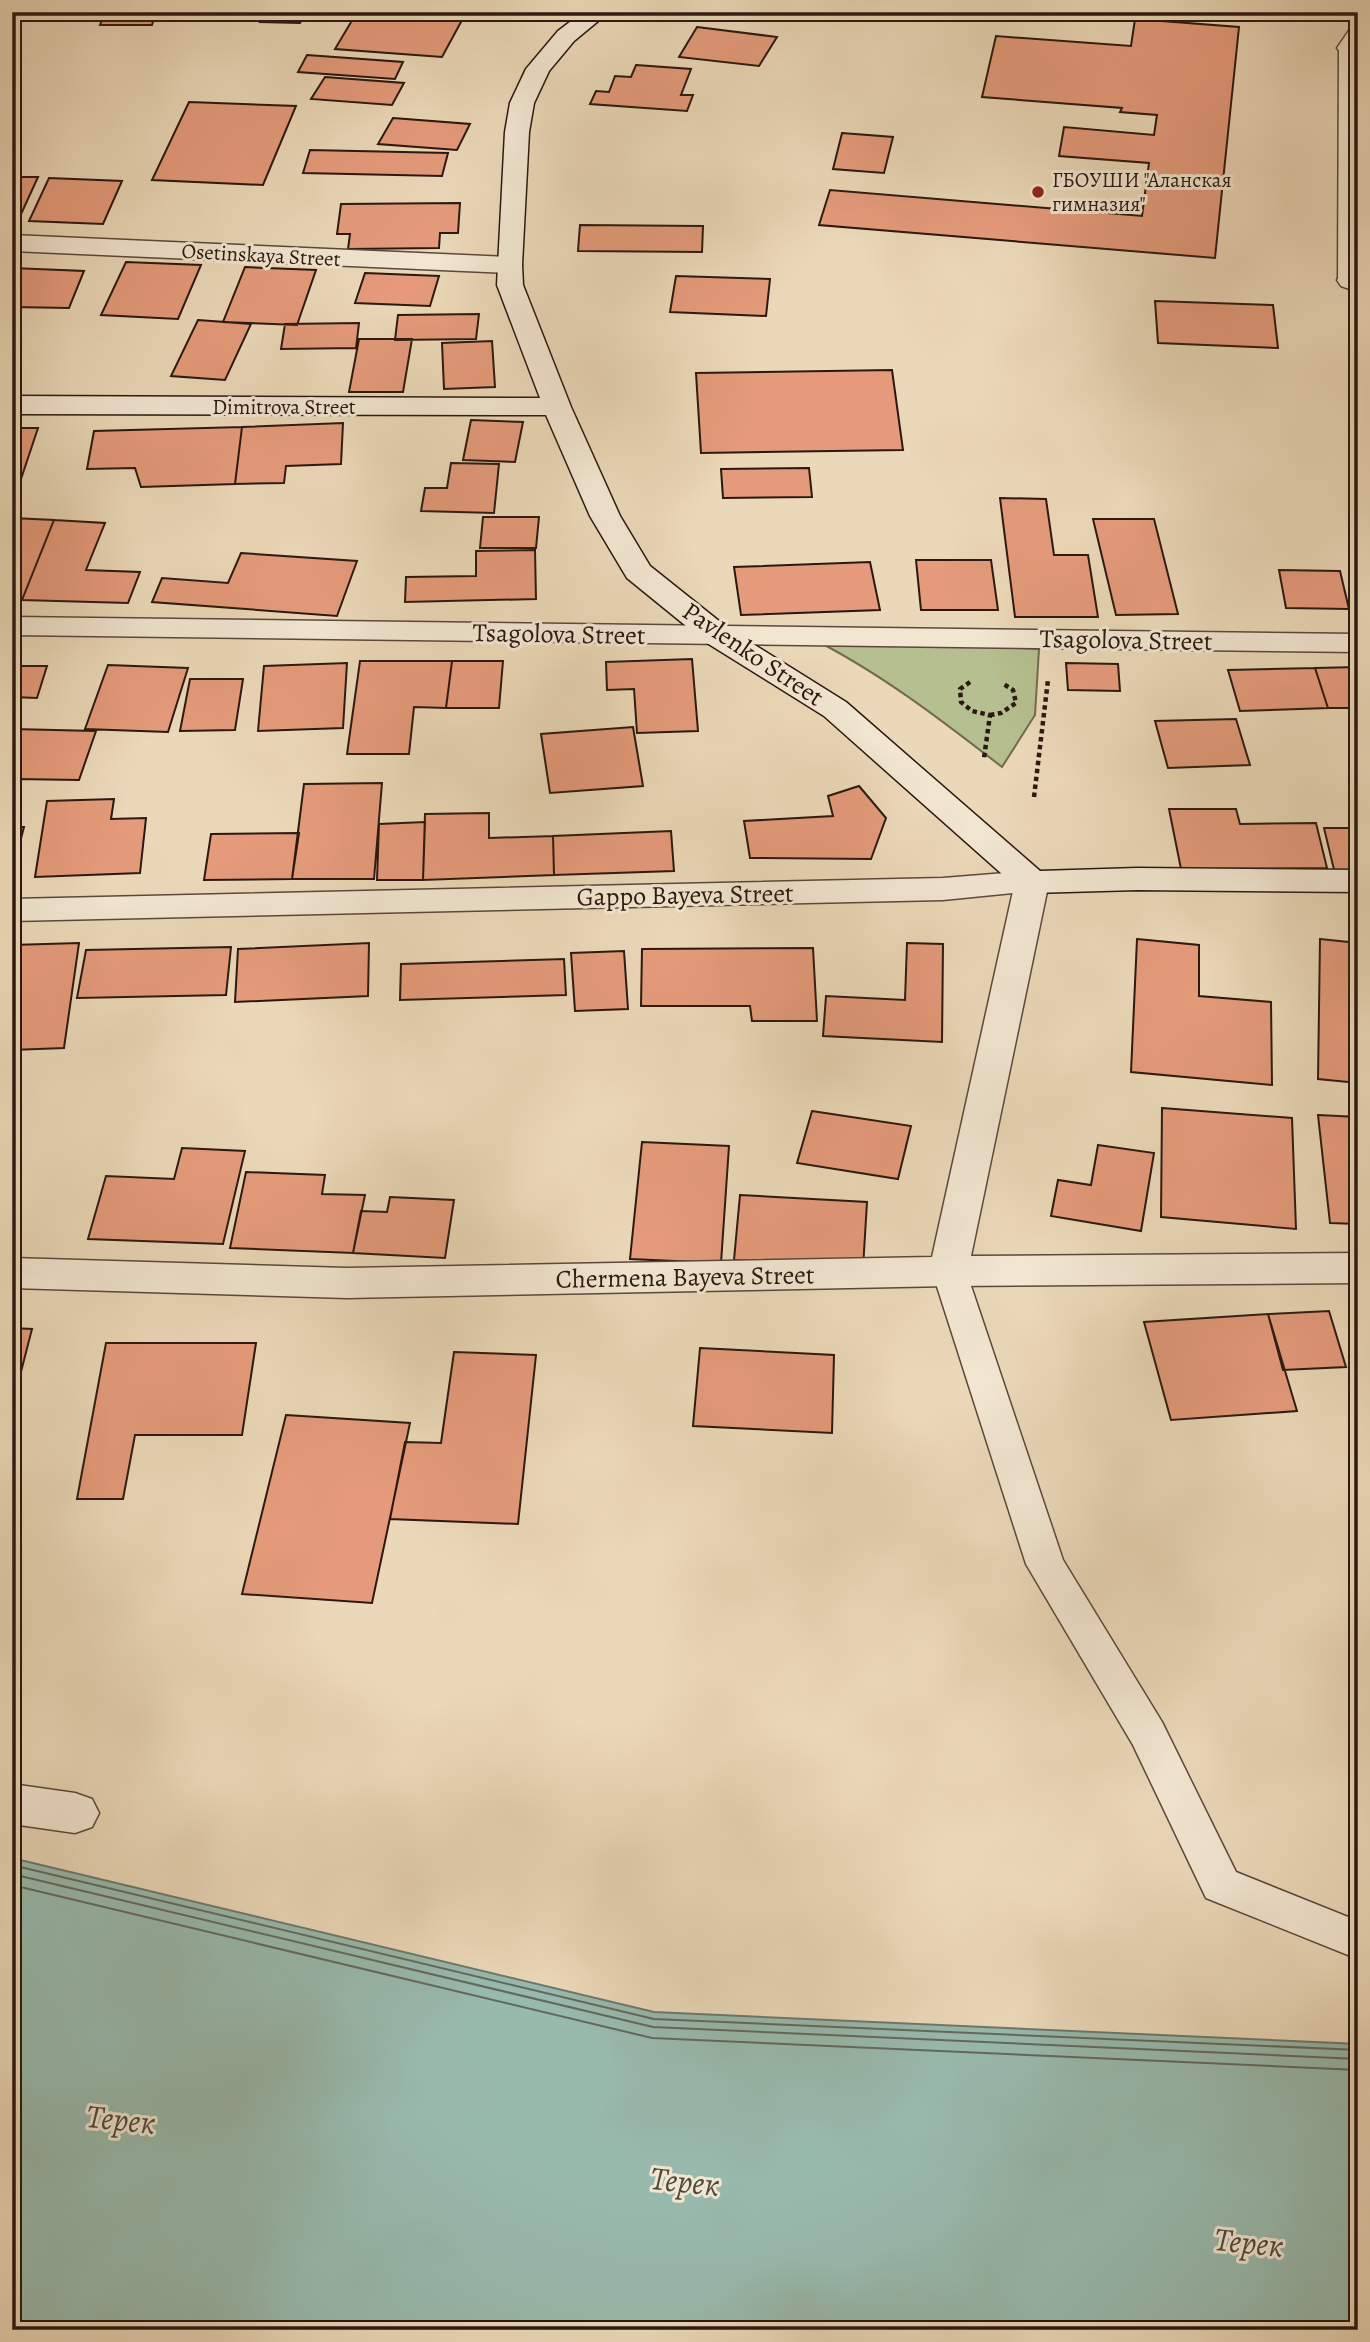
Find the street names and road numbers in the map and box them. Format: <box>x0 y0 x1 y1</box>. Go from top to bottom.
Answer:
street label: Osetinskaya Street <box>181 237 341 273</box>
street label: Dimitrova Street <box>212 393 356 421</box>
street label: Pavlenko Street <box>675 594 831 715</box>
street label: Tsagolova Street <box>472 615 646 653</box>
street label: Tsagolova Street <box>1039 621 1213 659</box>
street label: Gappo Bayeva Street <box>576 876 794 914</box>
street label: Chermena Bayeva Street <box>555 1257 815 1297</box>

